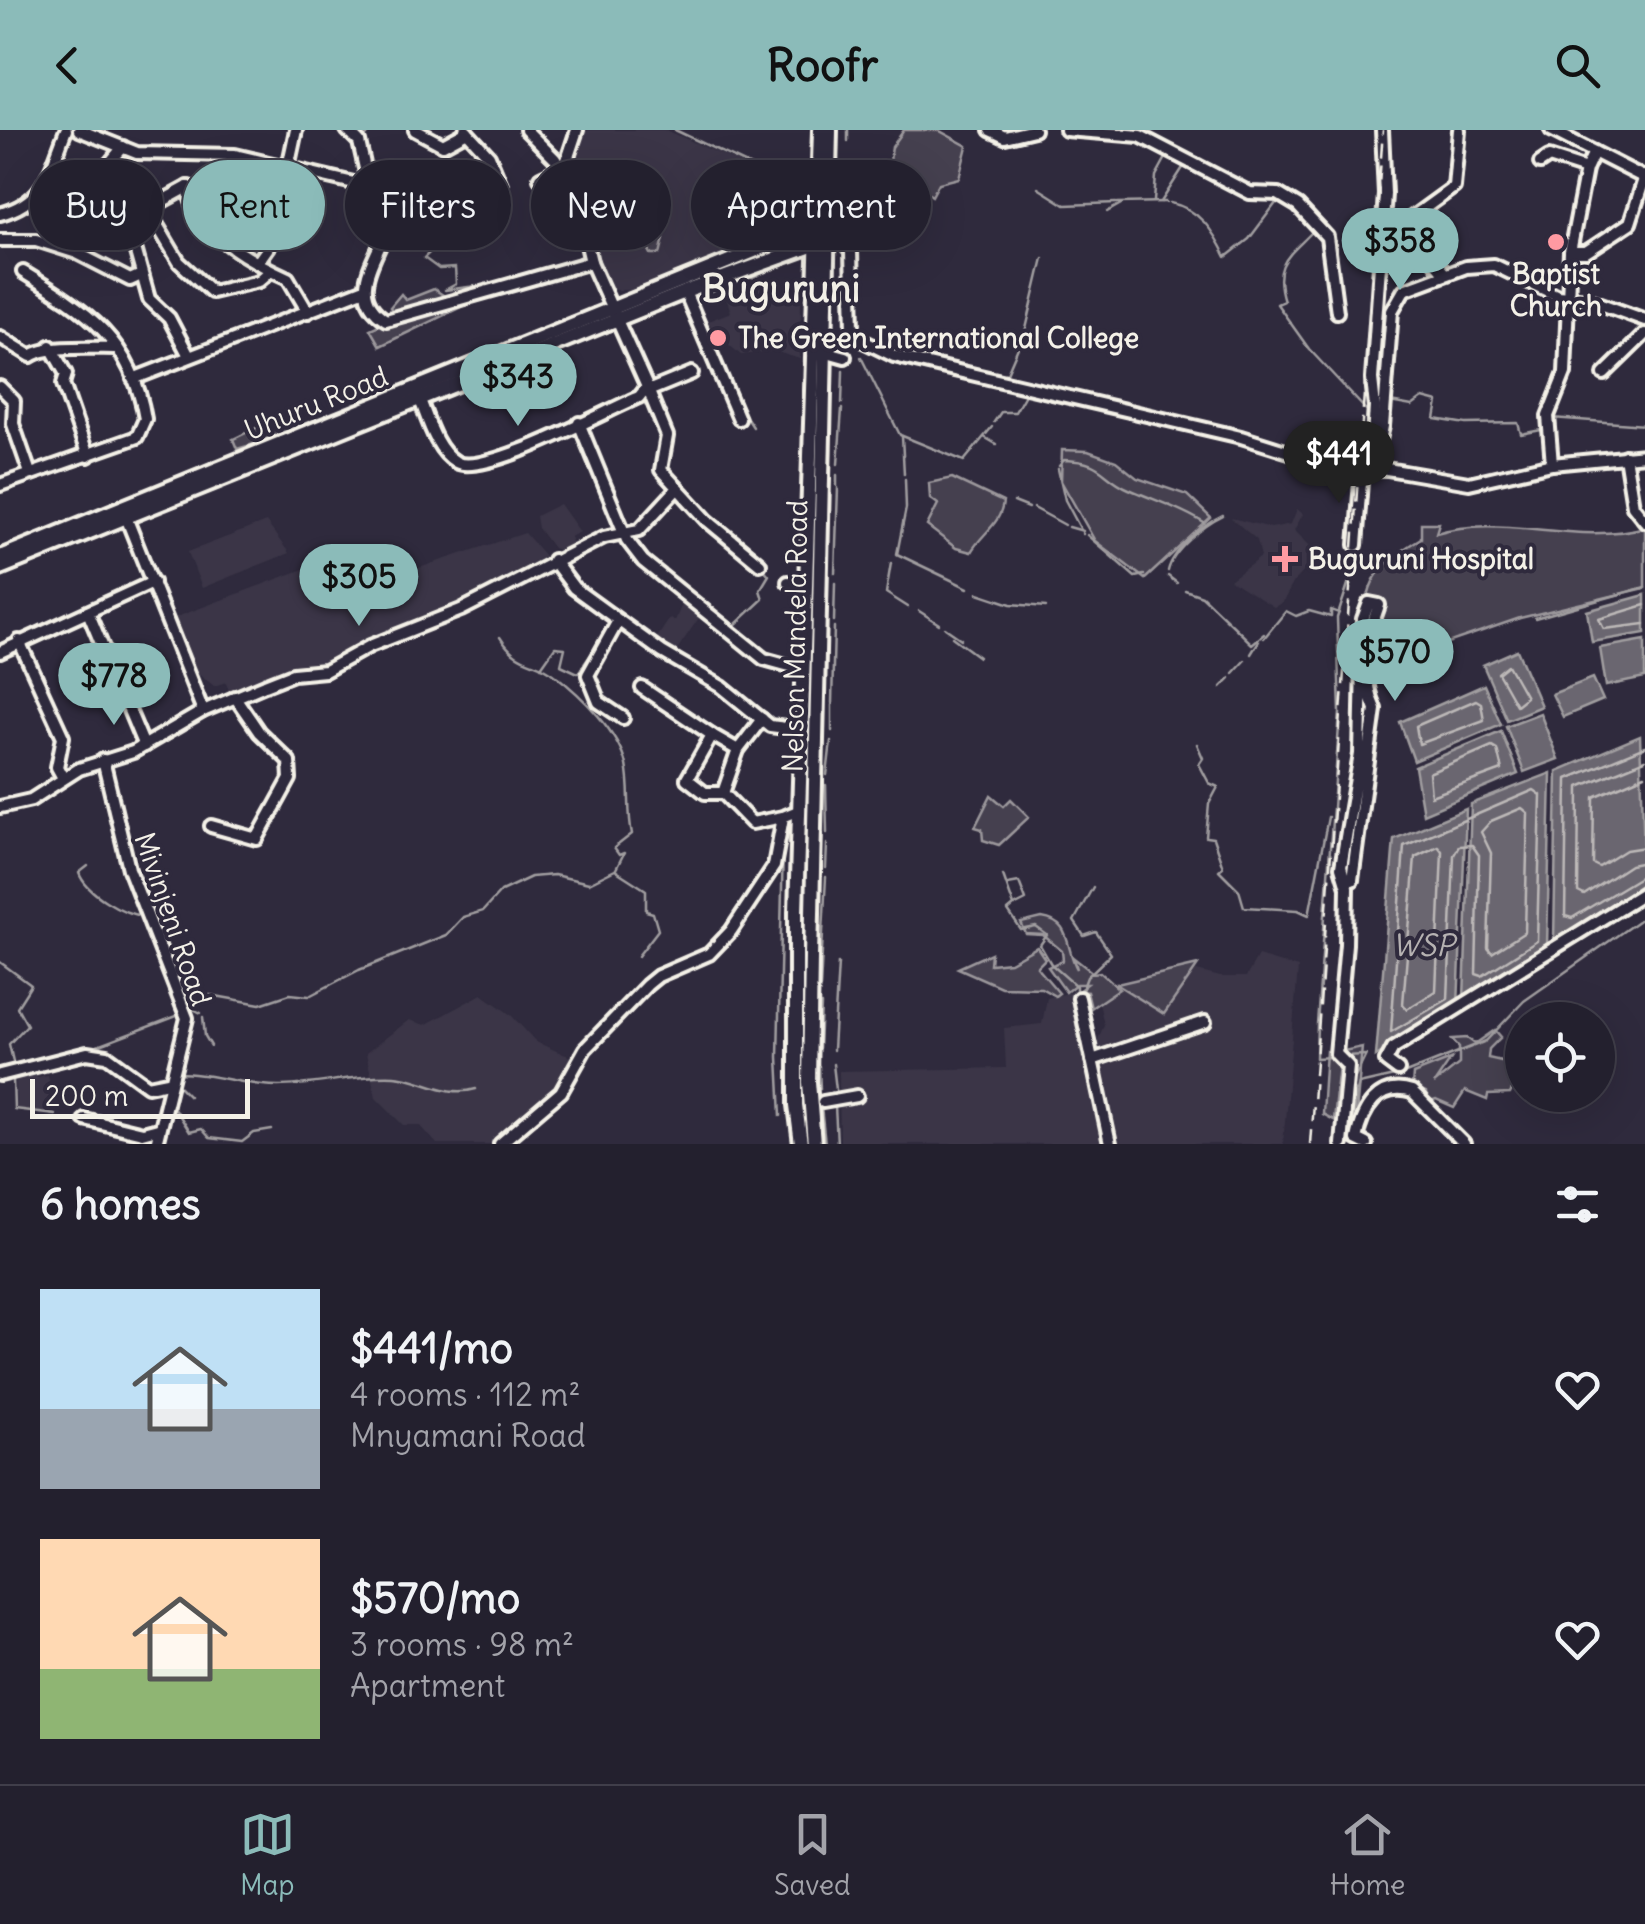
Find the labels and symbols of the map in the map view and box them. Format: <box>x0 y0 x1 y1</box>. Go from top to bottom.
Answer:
pin: $358 <box>1341 208 1459 293</box>
marker: Baptist Church <box>1545 231 1567 253</box>
place label: Baptist Church <box>1510 256 1602 324</box>
district label: Buguruni <box>702 265 860 312</box>
place label: The Green International College <box>738 320 1139 356</box>
marker: The Green International College <box>707 327 729 349</box>
pin: $343 <box>459 344 577 429</box>
street label: Uhuru Road <box>239 358 393 448</box>
pin: $441 <box>1280 421 1398 506</box>
street label: Nelson Mandela Road <box>775 499 815 773</box>
place label: Buguruni Hospital <box>1308 541 1534 577</box>
pin: $305 <box>300 544 418 629</box>
marker: Buguruni Hospital <box>1272 546 1298 572</box>
pin: $570 <box>1336 619 1454 704</box>
pin: $778 <box>55 643 173 728</box>
street label: Mivinjeni Road <box>127 828 219 1010</box>
water label: WSP <box>1392 926 1458 964</box>
scale bar <box>30 1074 250 1118</box>

